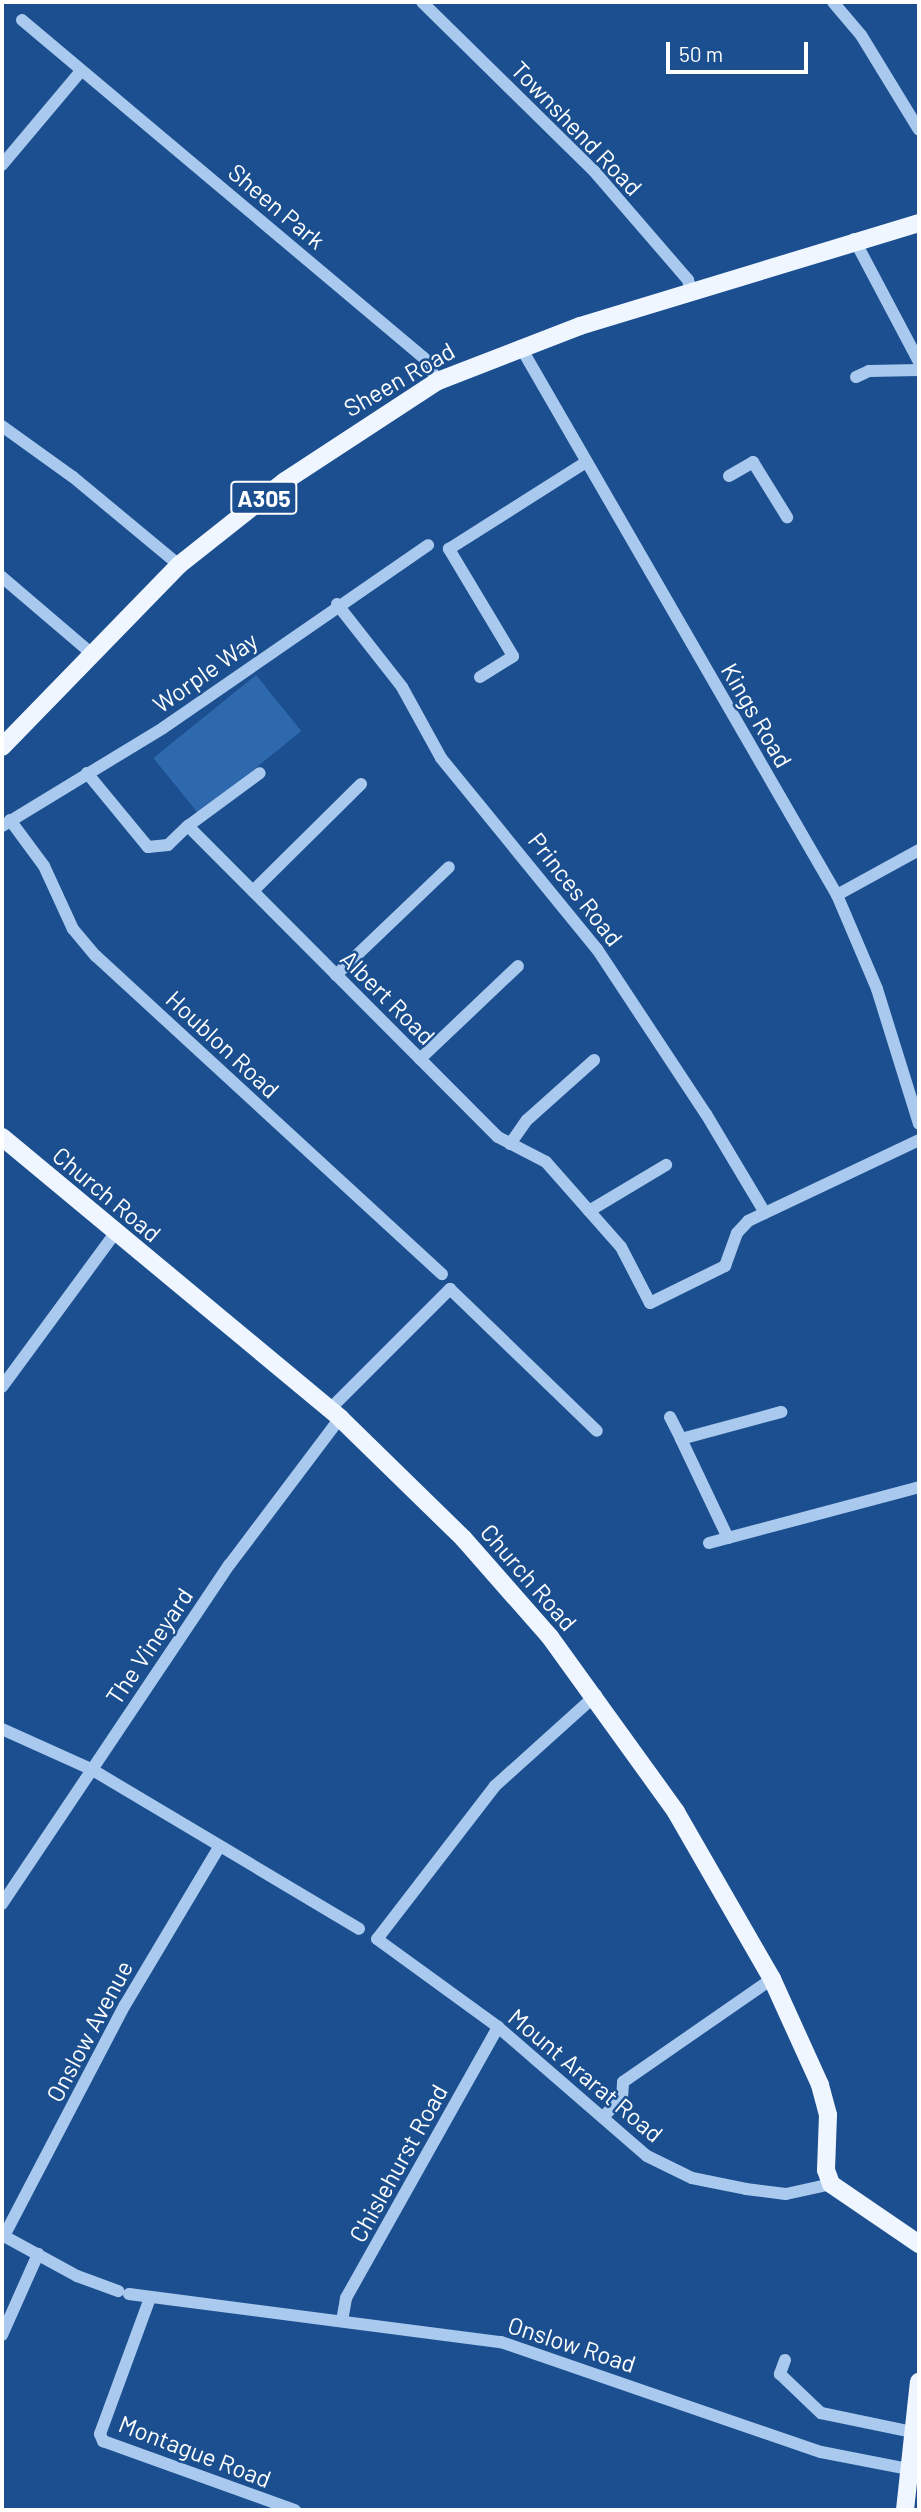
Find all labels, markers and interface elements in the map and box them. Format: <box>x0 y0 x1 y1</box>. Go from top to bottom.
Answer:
scale bar <box>669 28 811 72</box>
text: 50 m <box>679 41 723 66</box>
street label: Townshend Road <box>506 55 648 201</box>
street label: Sheen Park <box>223 157 331 255</box>
street label: Sheen Road <box>338 336 460 422</box>
road number: A305 <box>229 478 299 518</box>
street label: Worple Way <box>147 625 263 719</box>
street label: Kings Road <box>716 658 798 772</box>
street label: Princes Road <box>523 826 629 952</box>
street label: Albert Road <box>335 944 441 1050</box>
street label: Houblon Road <box>160 984 286 1104</box>
street label: Church Road <box>47 1140 167 1248</box>
street label: Church Road <box>475 1518 583 1636</box>
street label: The Vineyard <box>100 1582 198 1710</box>
street label: Onslow Avenue <box>40 1955 138 2107</box>
street label: Mount Ararat Road <box>503 2002 669 2148</box>
street label: Chislehurst Road <box>343 2079 453 2247</box>
street label: Onslow Road <box>504 2310 640 2378</box>
street label: Montague Road <box>115 2409 275 2493</box>

